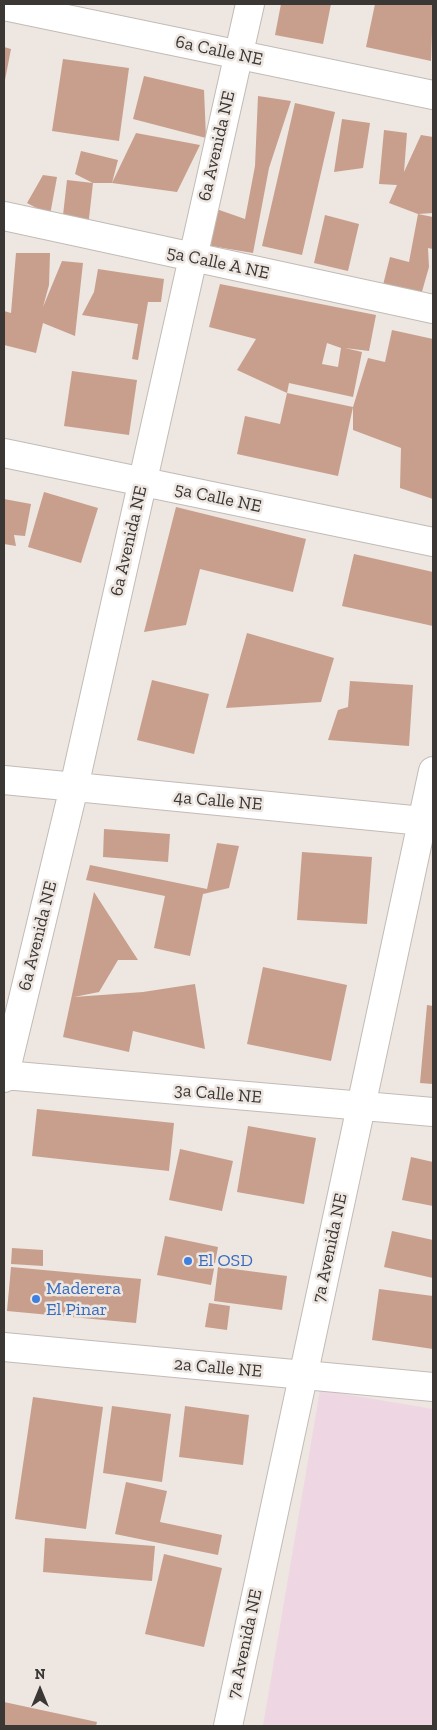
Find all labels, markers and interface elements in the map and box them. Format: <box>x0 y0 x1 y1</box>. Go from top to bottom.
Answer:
street label: 6a Calle NE <box>173 31 265 71</box>
street label: 6a Avenida NE <box>194 89 240 203</box>
street label: 5a Calle A NE <box>165 242 271 284</box>
street label: 5a Calle NE <box>173 478 263 518</box>
street label: 6a Avenida NE <box>106 484 152 598</box>
street label: 4a Calle NE <box>173 786 263 816</box>
street label: 6a Avenida NE <box>14 879 62 993</box>
street label: 3a Calle NE <box>173 1079 263 1109</box>
street label: 7a Avenida NE <box>308 1191 352 1305</box>
place label: El OSD <box>198 1250 253 1272</box>
marker: El OSD <box>182 1255 194 1267</box>
place label: Maderera El Pinar <box>46 1278 121 1320</box>
marker: Maderera El Pinar <box>30 1293 42 1305</box>
street label: 2a Calle NE <box>173 1353 263 1383</box>
street label: 7a Avenida NE <box>223 1587 267 1701</box>
north arrow <box>15 1665 65 1715</box>
text: N <box>35 1666 45 1683</box>

